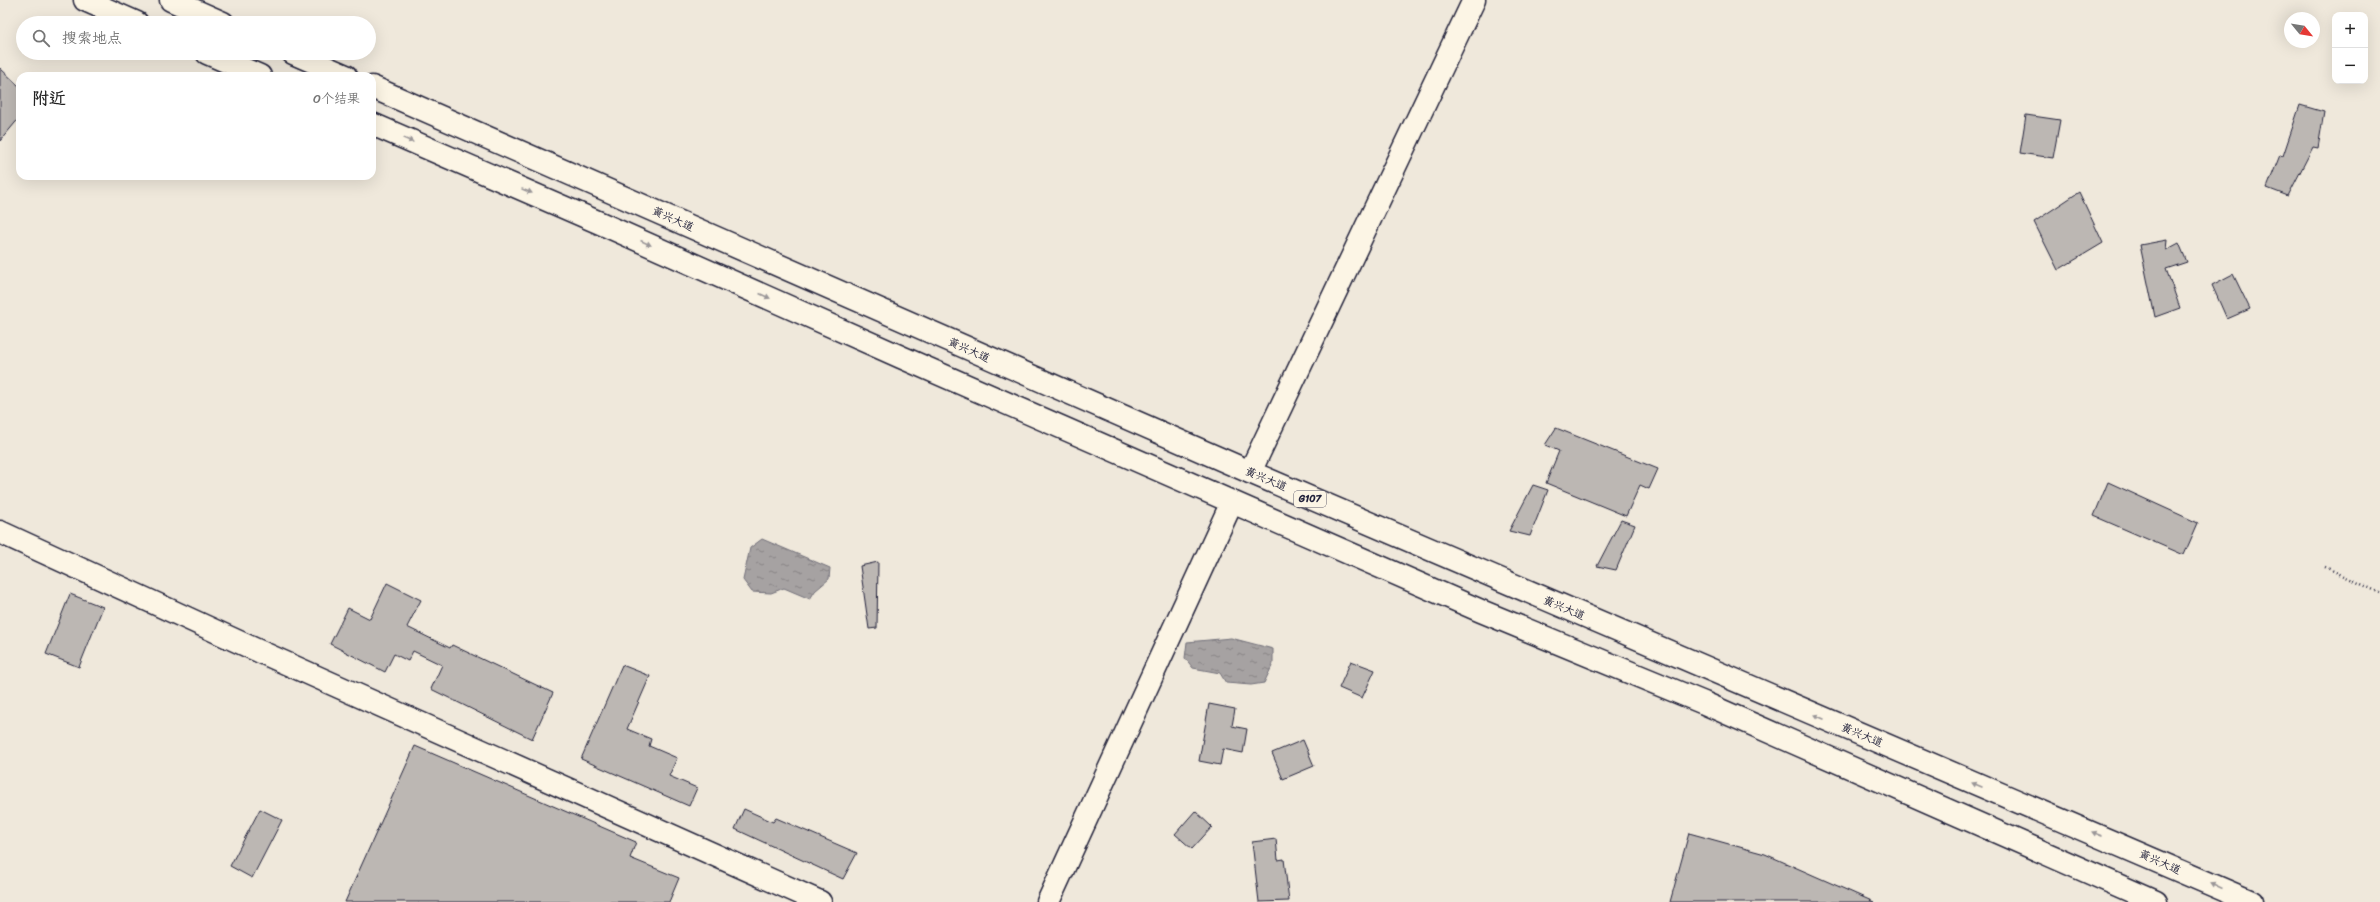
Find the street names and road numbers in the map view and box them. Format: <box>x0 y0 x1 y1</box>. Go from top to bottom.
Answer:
street label: 黄兴大道 <box>649 201 697 237</box>
street label: 黄兴大道 <box>945 332 993 368</box>
street label: 黄兴大道 <box>1242 462 1290 496</box>
road number: G107 <box>1294 491 1326 507</box>
street label: 黄兴大道 <box>1540 591 1588 625</box>
street label: 黄兴大道 <box>1838 718 1886 752</box>
street label: 黄兴大道 <box>2136 844 2184 880</box>

